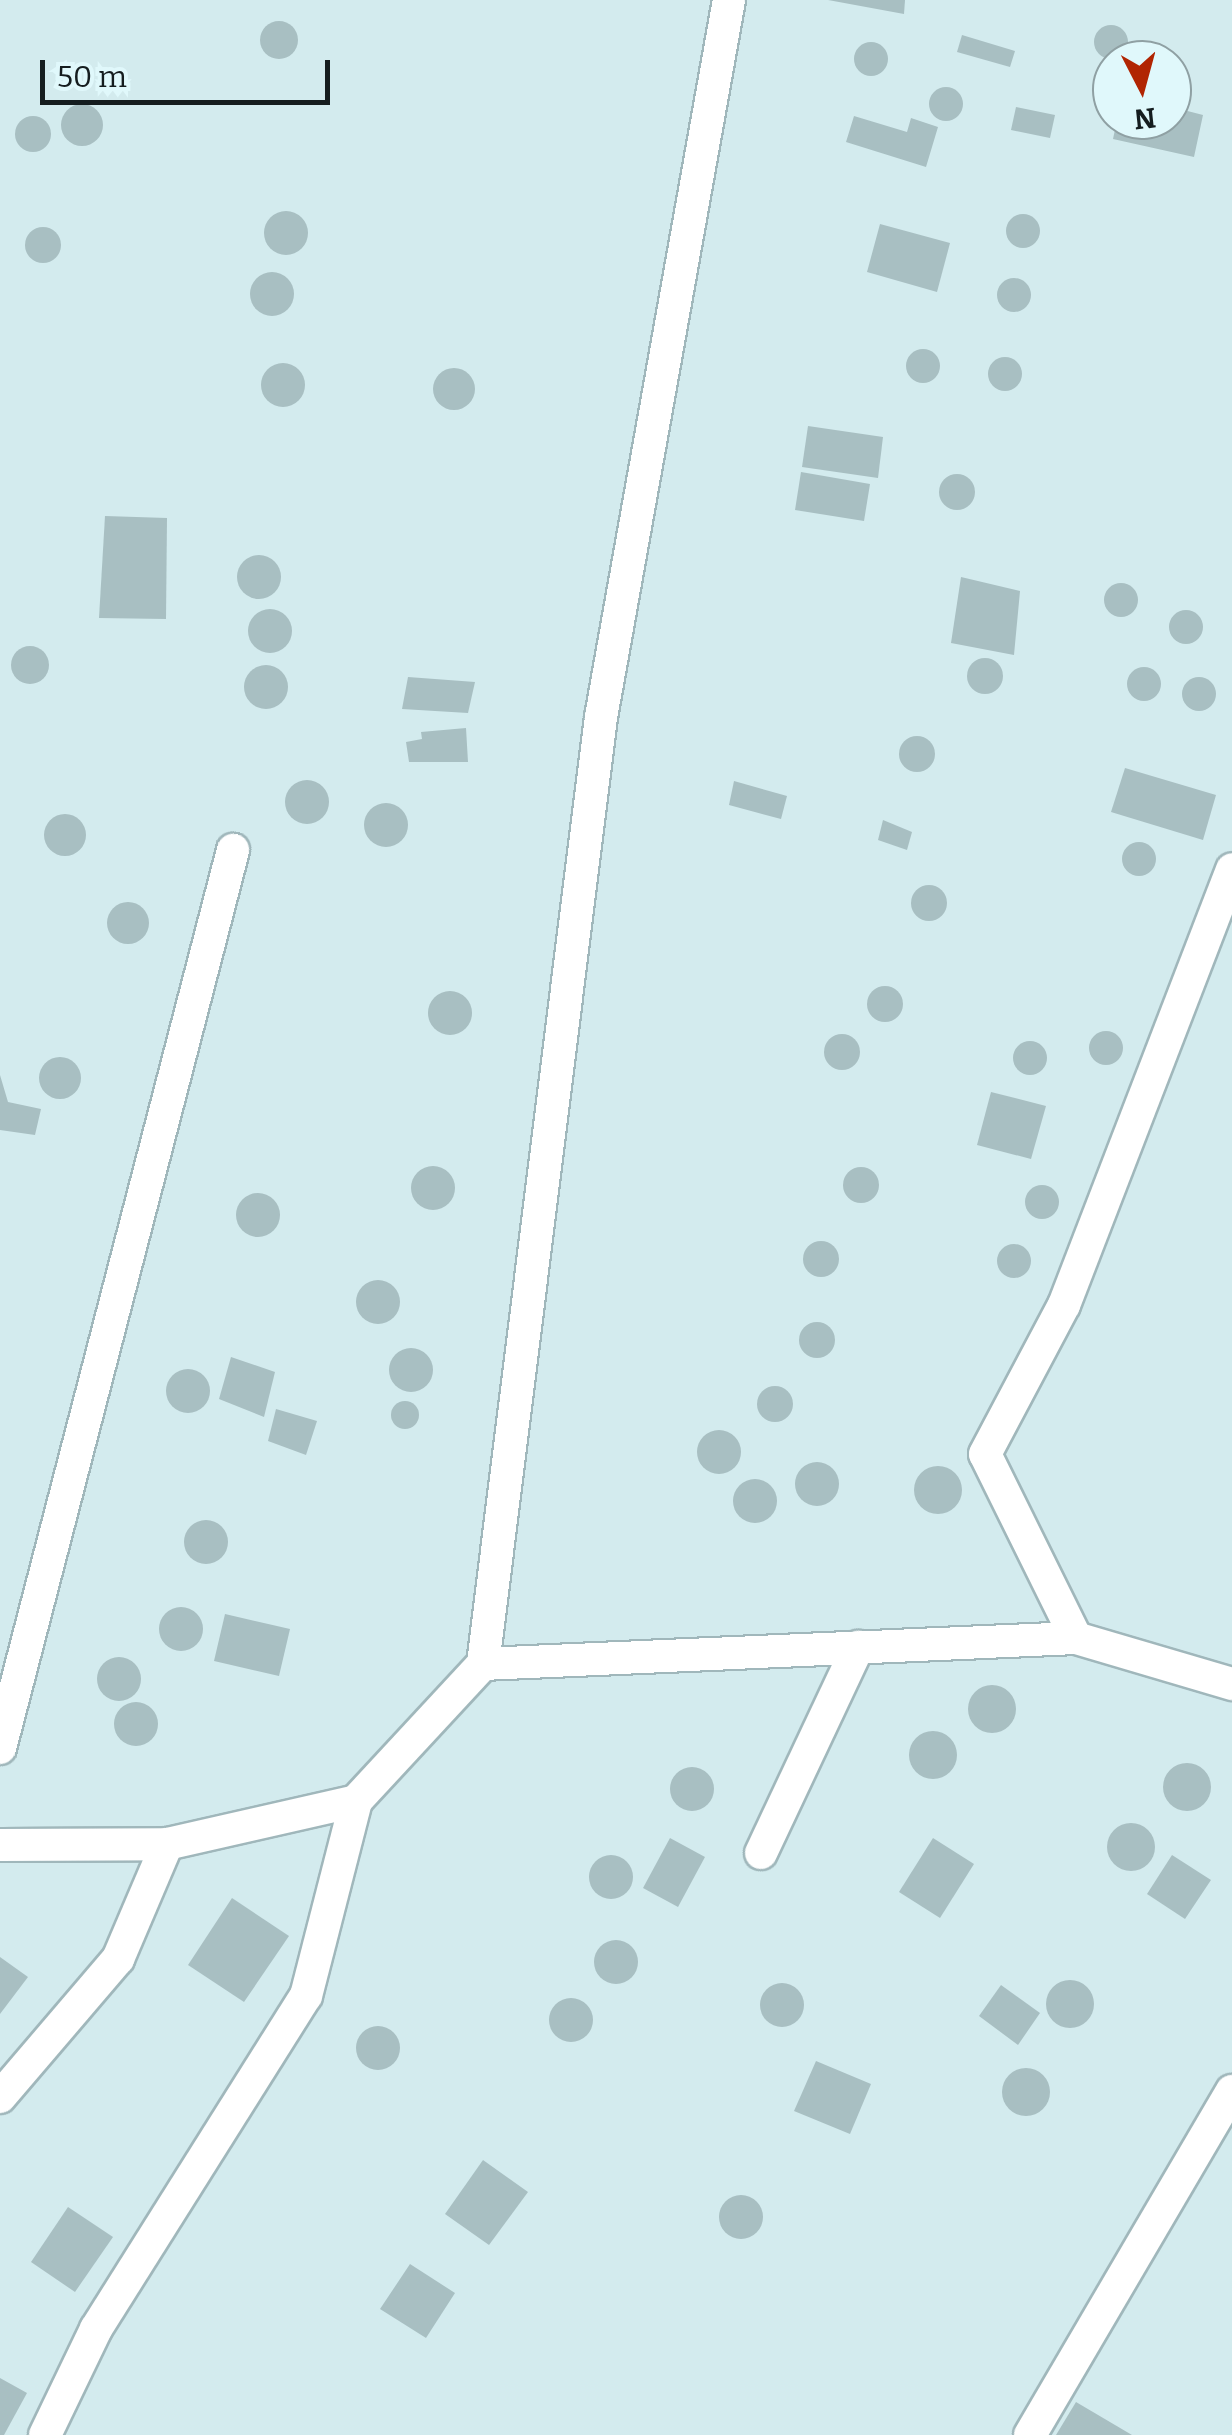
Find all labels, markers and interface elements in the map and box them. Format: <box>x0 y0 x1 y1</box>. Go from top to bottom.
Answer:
scale bar <box>45 40 335 102</box>
north arrow <box>1092 40 1192 140</box>
text: 50 m <box>57 59 127 95</box>
text: N <box>1133 101 1157 136</box>

